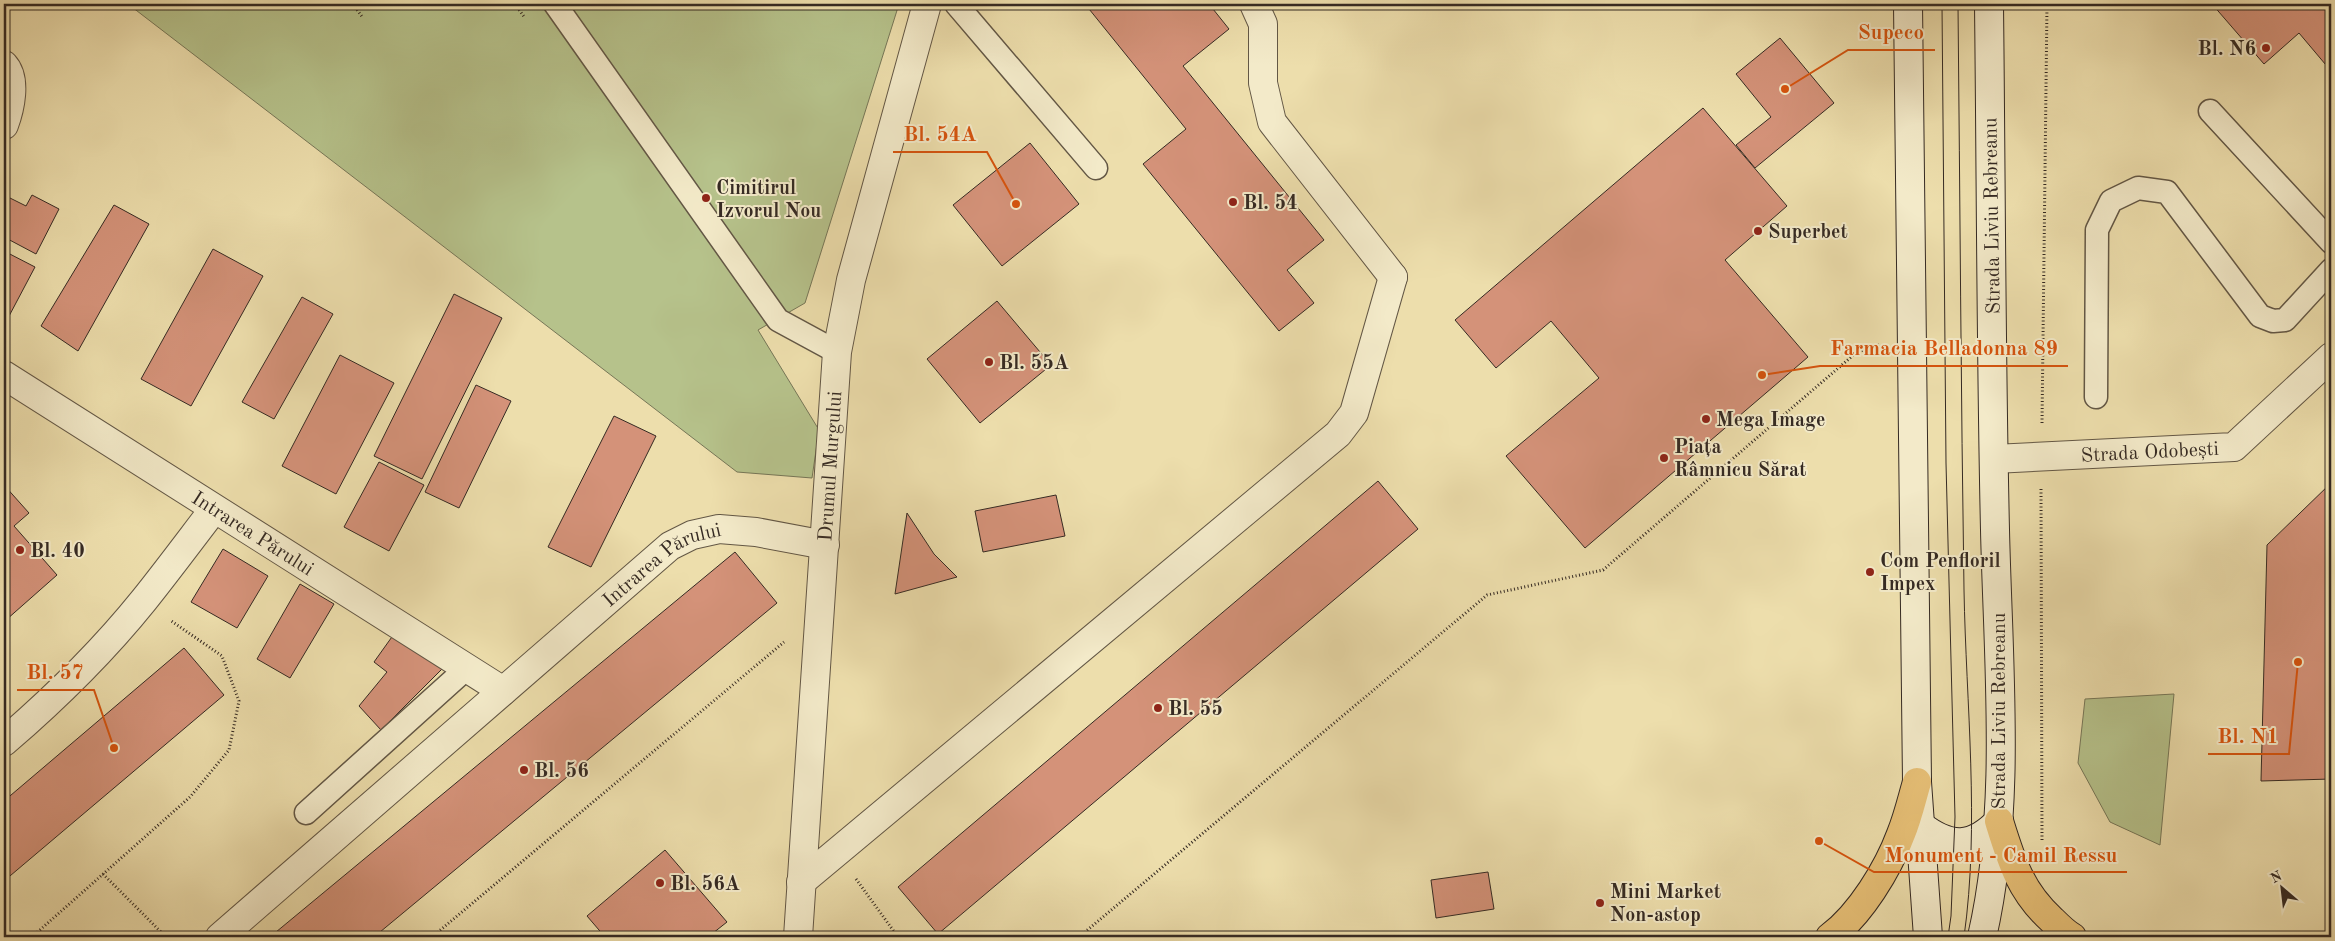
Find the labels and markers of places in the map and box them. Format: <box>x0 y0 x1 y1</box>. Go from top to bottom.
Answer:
callout: Supeco <box>1848 14 1935 50</box>
place label: Bl. N6 <box>2198 40 2256 60</box>
marker: Bl. N6 <box>2260 42 2272 54</box>
callout: Bl. 54A <box>893 116 987 152</box>
place label: Cimitirul Izvorul Nou <box>716 179 821 222</box>
marker: Cimitirul Izvorul Nou <box>700 192 712 204</box>
place label: Bl. 54 <box>1243 193 1298 214</box>
marker: Bl. 54 <box>1227 196 1239 208</box>
place label: Superbet <box>1768 223 1848 243</box>
marker: Superbet <box>1752 225 1764 237</box>
callout: Farmacia Belladonna 89 <box>1820 330 2068 366</box>
place label: Bl. 55A <box>999 353 1069 374</box>
marker: Bl. 55A <box>983 356 995 368</box>
place label: Mega Image <box>1716 411 1826 431</box>
marker: Mega Image <box>1700 413 1712 425</box>
place label: Piața Râmnicu Sărat <box>1674 438 1806 481</box>
marker: Piața Râmnicu Sărat <box>1658 452 1670 464</box>
place label: Bl. 40 <box>30 542 85 562</box>
marker: Bl. 40 <box>14 544 26 556</box>
place label: Com Penfloril Impex <box>1880 552 2001 595</box>
marker: Com Penfloril Impex <box>1864 566 1876 578</box>
callout: Bl. 57 <box>17 654 94 690</box>
place label: Bl. 55 <box>1168 699 1223 720</box>
marker: Bl. 55 <box>1152 702 1164 714</box>
callout: Bl. N1 <box>2208 718 2289 754</box>
place label: Bl. 56 <box>534 761 589 782</box>
marker: Bl. 56 <box>518 764 530 776</box>
callout: Monument - Camil Ressu <box>1874 836 2127 872</box>
place label: Bl. 56A <box>670 874 740 895</box>
marker: Bl. 56A <box>654 877 666 889</box>
place label: Mini Market Non-astop <box>1610 883 1721 926</box>
marker: Mini Market Non-astop <box>1594 897 1606 909</box>

